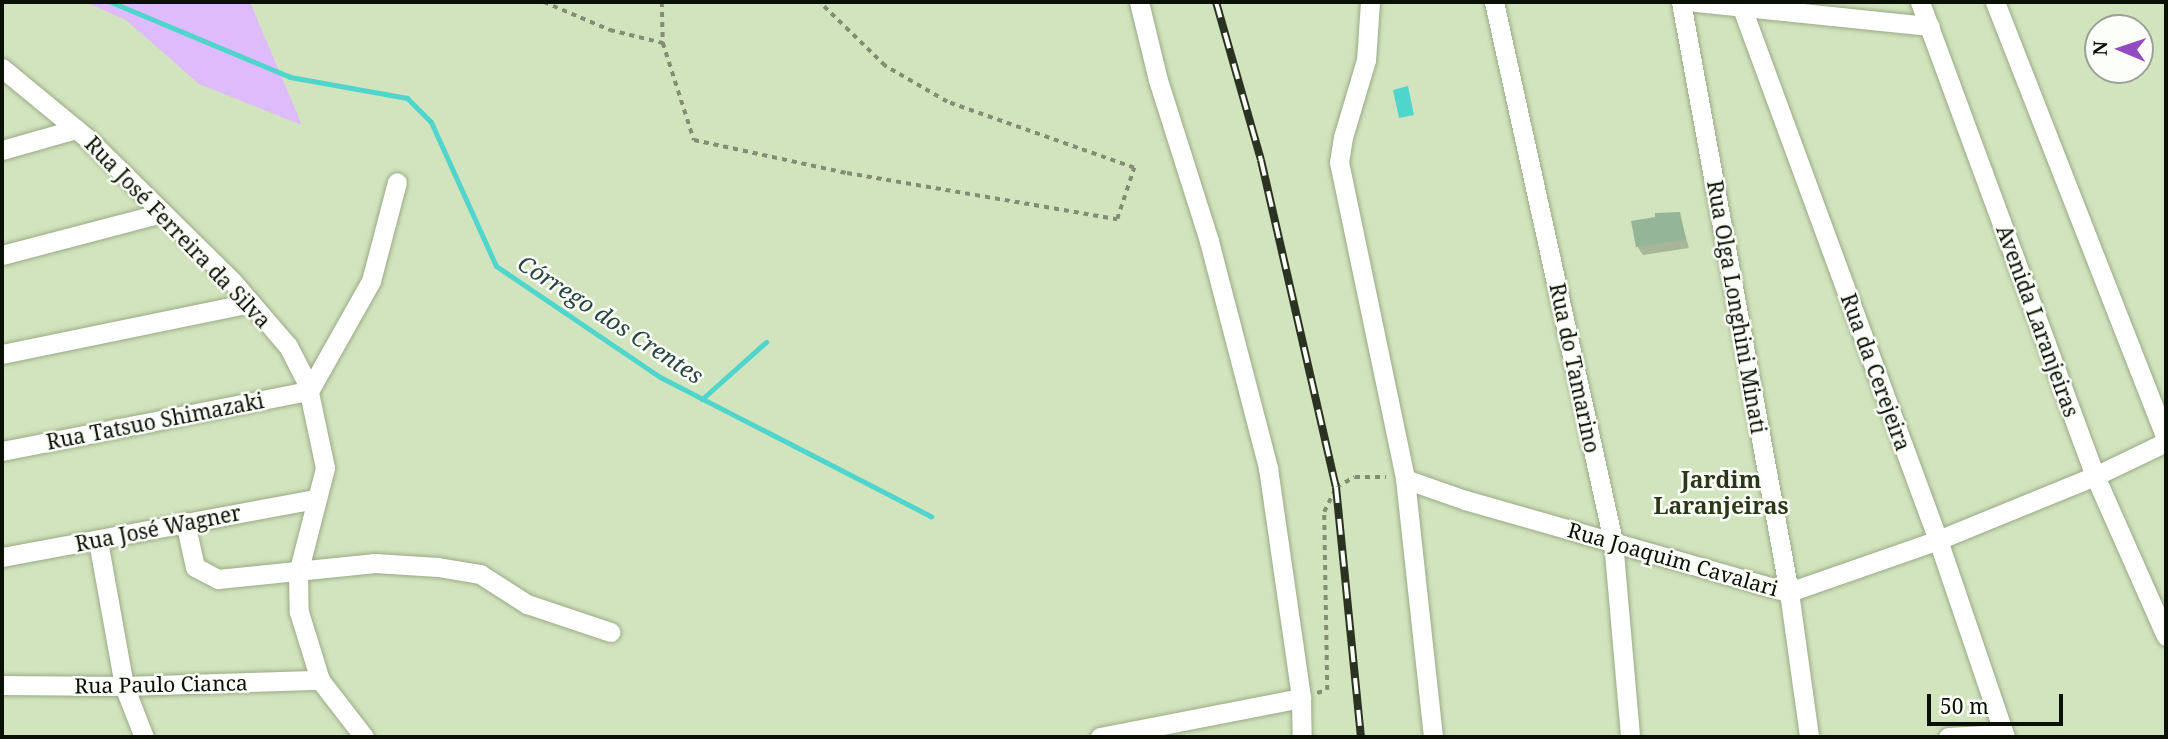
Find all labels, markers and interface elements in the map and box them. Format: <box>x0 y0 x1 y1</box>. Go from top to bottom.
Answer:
north arrow <box>2084 14 2154 84</box>
text: N <box>2087 40 2113 56</box>
street label: Rua José Ferreira da Silva <box>80 131 276 333</box>
street label: Rua Olga Longhini Minati <box>1702 178 1772 436</box>
street label: Avenida Laranjeiras <box>1992 222 2084 420</box>
water label: Córrego dos Crentes <box>513 249 709 389</box>
street label: Rua do Tamarino <box>1545 281 1605 455</box>
street label: Rua da Cerejeira <box>1836 290 1916 454</box>
street label: Rua Tatsuo Shimazaki <box>44 388 266 454</box>
district label: Jardim Laranjeiras <box>1653 465 1789 519</box>
street label: Rua José Wagner <box>73 500 243 556</box>
street label: Rua Joaquim Cavalari <box>1565 517 1781 601</box>
street label: Rua Paulo Cianca <box>74 670 248 698</box>
scale bar <box>1930 680 2066 724</box>
text: 50 m <box>1940 692 1989 720</box>

